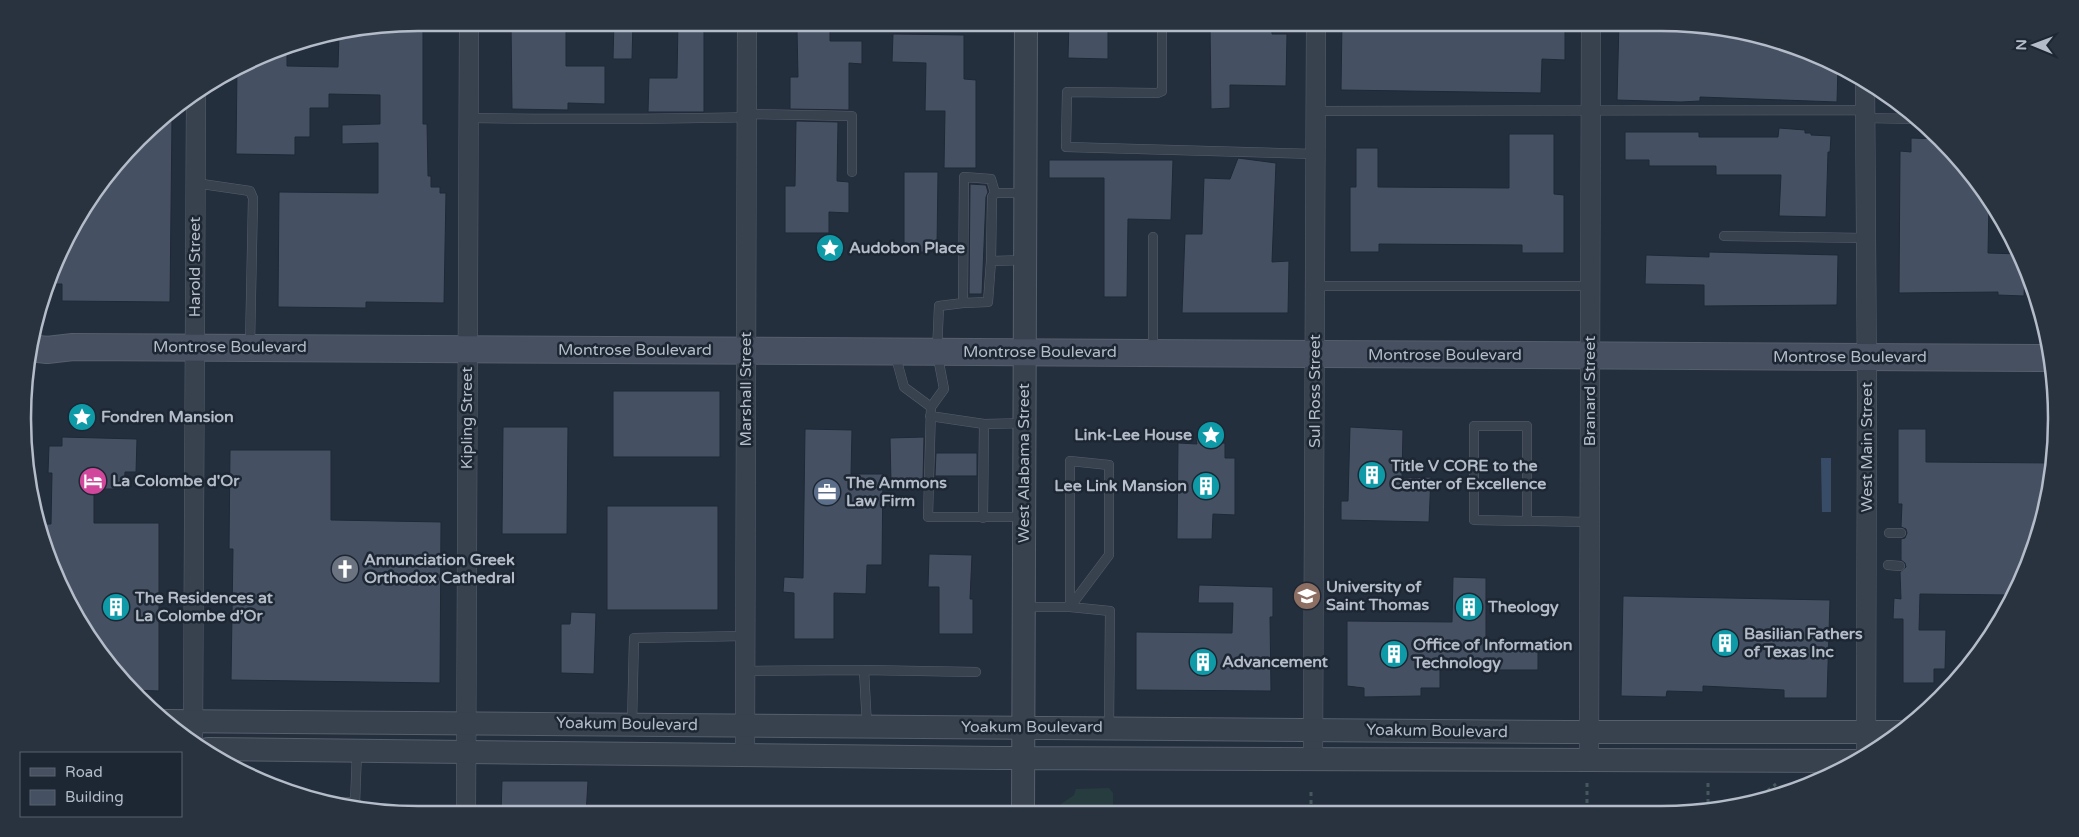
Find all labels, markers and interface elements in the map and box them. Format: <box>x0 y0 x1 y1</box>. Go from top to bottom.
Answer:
north arrow <box>2009 20 2059 70</box>
text: N <box>2013 39 2030 51</box>
street label: Harold Street <box>185 217 205 317</box>
place icon: Audobon Place <box>815 233 845 263</box>
place label: Audobon Place <box>849 238 965 258</box>
street label: Marshall Street <box>736 332 756 446</box>
street label: Sul Ross Street <box>1305 334 1325 448</box>
street label: Branard Street <box>1580 336 1600 446</box>
street label: Montrose Boulevard <box>153 337 307 357</box>
street label: Montrose Boulevard <box>558 340 712 360</box>
street label: Montrose Boulevard <box>963 342 1117 362</box>
street label: Montrose Boulevard <box>1368 345 1522 365</box>
street label: Montrose Boulevard <box>1773 347 1927 367</box>
street label: Kipling Street <box>457 367 477 469</box>
street label: West Main Street <box>1857 382 1877 512</box>
street label: West Alabama Street <box>1014 383 1034 543</box>
place icon: Fondren Mansion <box>67 402 97 432</box>
place label: Fondren Mansion <box>101 407 234 427</box>
place icon: Link-Lee House <box>1196 420 1226 450</box>
place label: Link-Lee House <box>1074 425 1192 445</box>
place label: Title V CORE to the Center of Excellence <box>1390 456 1546 494</box>
building icon: Title V CORE to the Center of Excellence <box>1357 460 1387 490</box>
hotel icon: La Colombe d'Or <box>78 466 108 496</box>
place label: La Colombe d'Or <box>112 471 240 491</box>
building icon: Lee Link Mansion <box>1191 471 1221 501</box>
place label: The Ammons Law Firm <box>845 473 947 511</box>
place label: Lee Link Mansion <box>1054 476 1187 496</box>
office icon: The Ammons Law Firm <box>812 477 842 507</box>
place label: Annunciation Greek Orthodox Cathedral <box>364 550 515 588</box>
church icon: Annunciation Greek Orthodox Cathedral <box>330 554 360 584</box>
place label: University of Saint Thomas <box>1326 577 1429 615</box>
school or university icon: University of Saint Thomas <box>1292 581 1322 611</box>
place label: The Residences at La Colombe d’Or <box>134 588 274 626</box>
building icon: The Residences at La Colombe d’Or <box>101 592 131 622</box>
building icon: Theology <box>1454 592 1484 622</box>
place label: Theology <box>1487 597 1559 617</box>
place label: Basilian Fathers of Texas Inc <box>1744 624 1863 662</box>
building icon: Basilian Fathers of Texas Inc <box>1710 628 1740 658</box>
place label: Office of Information Technology <box>1412 635 1573 673</box>
building icon: Office of Information Technology <box>1379 639 1409 669</box>
building icon: Advancement <box>1188 647 1218 677</box>
place label: Advancement <box>1222 652 1329 672</box>
street label: Yoakum Boulevard <box>556 713 698 735</box>
street label: Yoakum Boulevard <box>961 717 1103 737</box>
street label: Yoakum Boulevard <box>1366 720 1508 742</box>
legend <box>20 752 182 817</box>
text: Road <box>65 763 103 781</box>
text: Building <box>65 788 124 806</box>

